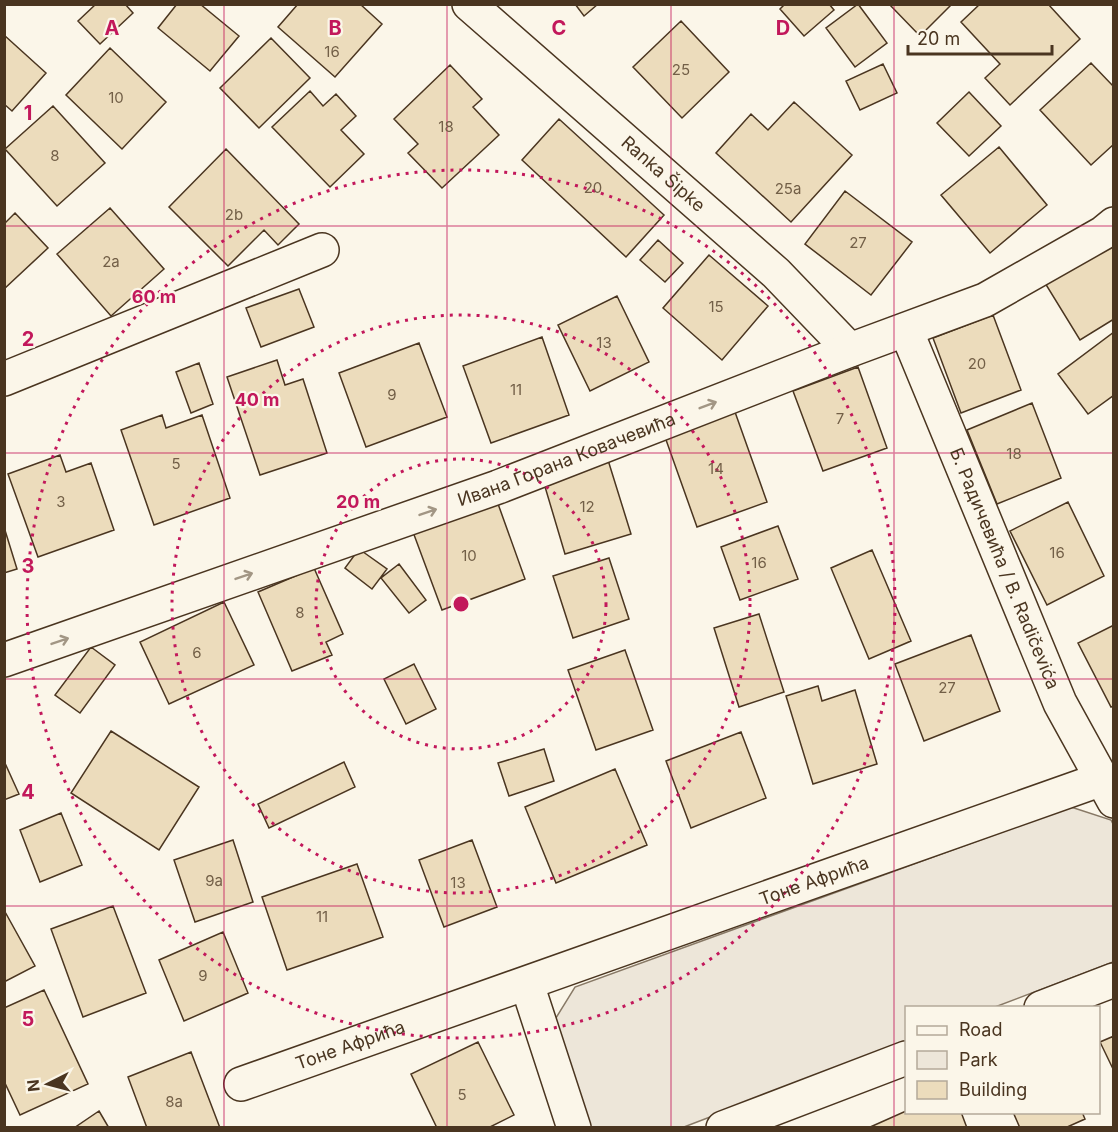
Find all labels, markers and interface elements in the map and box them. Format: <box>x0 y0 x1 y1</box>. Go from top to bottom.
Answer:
text: A <box>105 16 120 40</box>
text: B <box>328 16 342 40</box>
text: C <box>552 16 566 40</box>
text: D <box>776 16 790 40</box>
scale bar <box>908 18 1052 56</box>
text: 20 m <box>917 28 960 49</box>
house number: 16 <box>324 42 340 61</box>
house number: 25 <box>672 60 690 79</box>
house number: 10 <box>108 88 124 107</box>
text: 1 <box>24 101 32 125</box>
house number: 18 <box>438 117 454 136</box>
street label: Ranka Šipke <box>617 131 710 216</box>
house number: 8 <box>50 146 60 165</box>
house number: 20 <box>584 178 602 197</box>
house number: 25a <box>775 179 801 198</box>
house number: 2b <box>225 205 243 224</box>
house number: 27 <box>849 233 867 252</box>
house number: 2a <box>102 252 120 271</box>
text: 60 m <box>132 286 176 307</box>
house number: 15 <box>708 297 724 316</box>
text: 2 <box>22 327 34 351</box>
house number: 13 <box>596 333 612 352</box>
house number: 20 <box>968 354 986 373</box>
house number: 11 <box>510 380 522 399</box>
house number: 9 <box>387 385 397 404</box>
text: 40 m <box>235 389 280 410</box>
one-way arrow <box>698 399 717 410</box>
street label: Ивана Горана Ковачевића <box>455 408 678 510</box>
house number: 7 <box>836 409 844 428</box>
house number: 18 <box>1006 444 1022 463</box>
street label: Б. Радичевића / B. Radičevića <box>946 445 1064 692</box>
house number: 5 <box>171 454 181 473</box>
house number: 14 <box>708 459 724 478</box>
text: 20 m <box>336 491 380 512</box>
house number: 3 <box>56 492 66 511</box>
house number: 12 <box>579 497 595 516</box>
one-way arrow <box>418 505 437 516</box>
house number: 16 <box>1049 543 1065 562</box>
house number: 10 <box>461 546 477 565</box>
house number: 16 <box>751 553 767 572</box>
text: 3 <box>22 554 34 578</box>
one-way arrow <box>234 570 253 581</box>
centre of rings <box>451 594 471 614</box>
house number: 8 <box>295 603 305 622</box>
one-way arrow <box>50 634 69 645</box>
house number: 6 <box>192 643 202 662</box>
house number: 27 <box>938 678 956 697</box>
text: 4 <box>21 780 35 804</box>
street label: Тоне Афрића <box>756 851 871 910</box>
house number: 9a <box>205 871 223 890</box>
house number: 13 <box>450 873 466 892</box>
house number: 11 <box>316 907 328 926</box>
house number: 9 <box>198 966 208 985</box>
legend <box>905 1006 1100 1114</box>
text: 5 <box>22 1007 34 1031</box>
street label: Тоне Афрића <box>293 1016 408 1074</box>
text: Road <box>959 1019 1002 1040</box>
text: Park <box>959 1049 998 1070</box>
north arrow <box>18 1054 78 1114</box>
text: N <box>22 1078 44 1093</box>
text: Building <box>959 1079 1027 1100</box>
house number: 5 <box>457 1085 467 1104</box>
house number: 8a <box>165 1092 183 1111</box>

